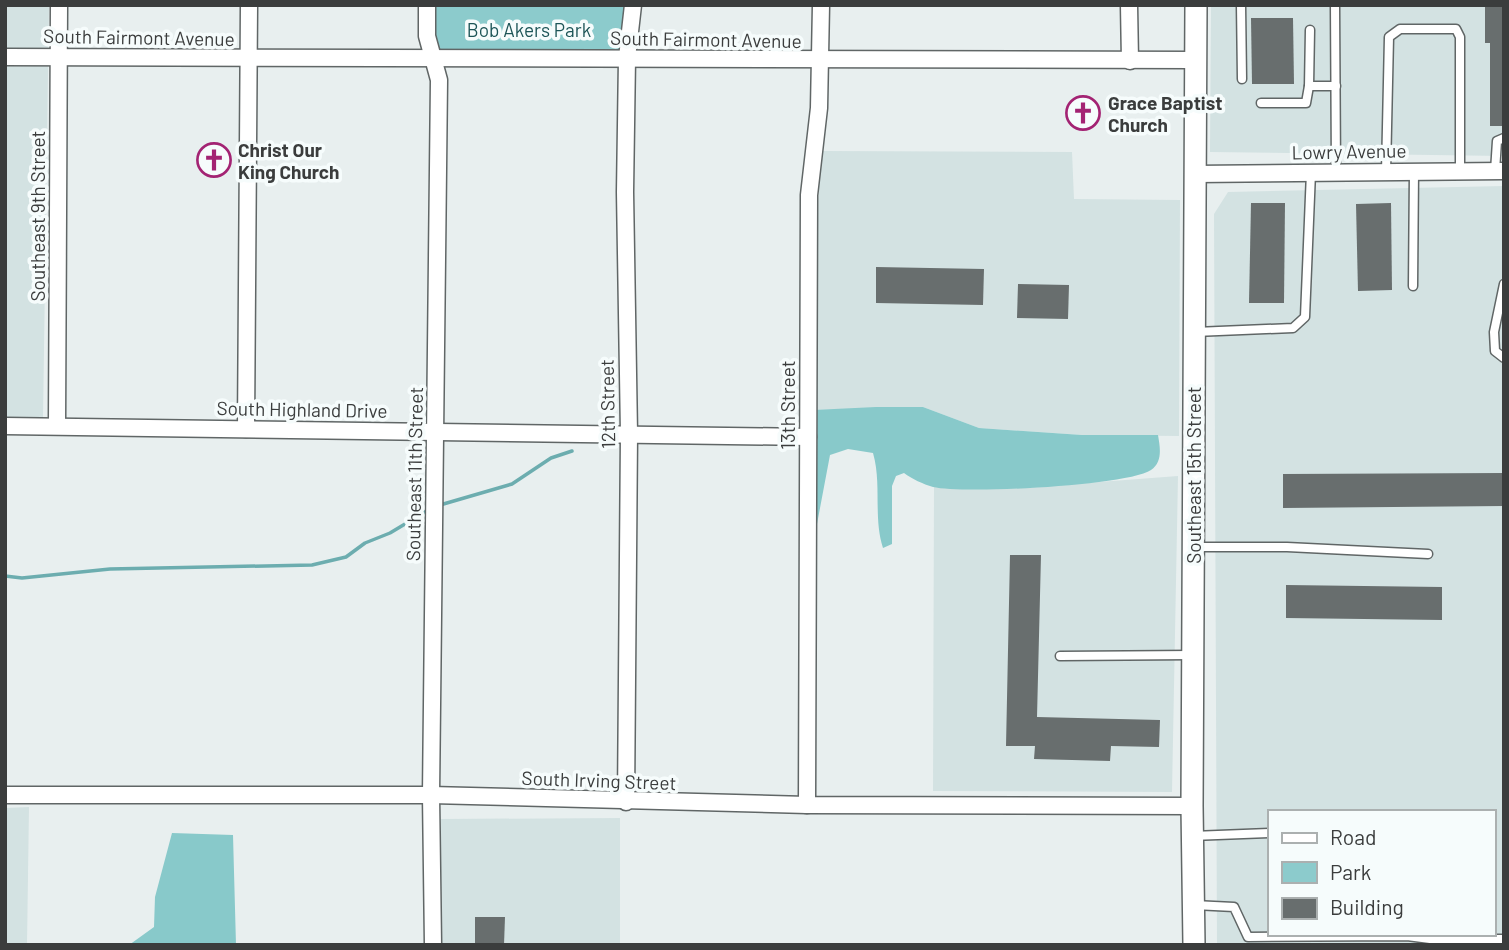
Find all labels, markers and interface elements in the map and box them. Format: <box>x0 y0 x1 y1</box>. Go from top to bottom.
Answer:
park label: Bob Akers Park <box>467 18 591 41</box>
street label: South Fairmont Avenue <box>43 24 235 50</box>
street label: South Fairmont Avenue <box>610 26 802 52</box>
place label: Grace Baptist Church <box>1108 91 1222 136</box>
church icon: Grace Baptist Church <box>1064 94 1102 132</box>
street label: Southeast 9th Street <box>26 131 49 301</box>
place label: Christ Our King Church <box>238 138 339 183</box>
street label: Lowry Avenue <box>1291 138 1407 164</box>
church icon: Christ Our King Church <box>195 141 233 179</box>
street label: 12th Street <box>595 359 619 449</box>
street label: 13th Street <box>776 360 799 450</box>
street label: Southeast 15th Street <box>1182 386 1205 564</box>
street label: Southeast 11th Street <box>401 387 427 561</box>
street label: South Highland Drive <box>216 396 388 422</box>
street label: South Irving Street <box>521 766 677 794</box>
legend <box>1268 810 1495 936</box>
text: Road <box>1330 824 1376 849</box>
text: Park <box>1330 859 1371 884</box>
text: Building <box>1330 894 1404 919</box>

